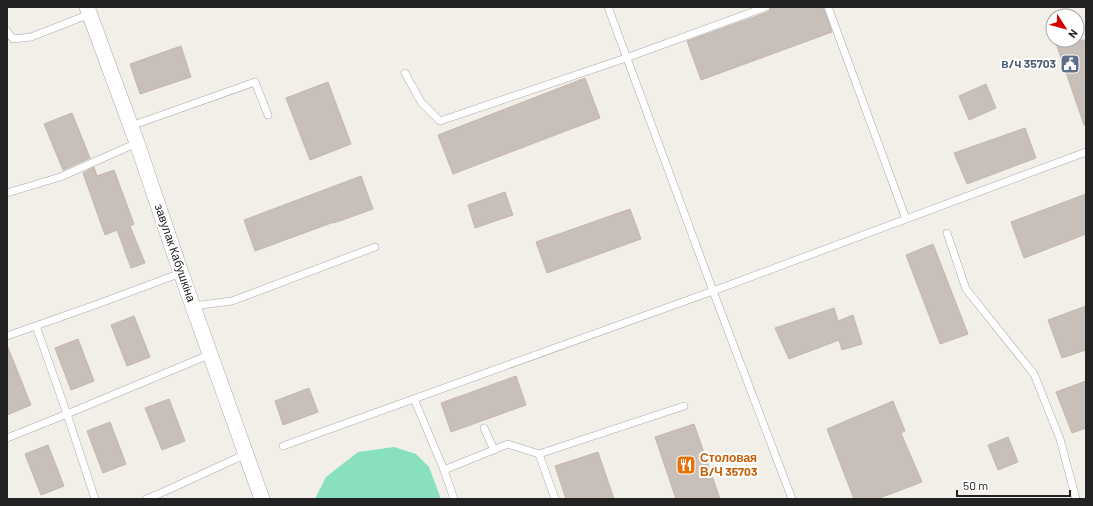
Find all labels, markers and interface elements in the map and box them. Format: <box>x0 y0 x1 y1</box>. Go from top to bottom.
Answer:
north arrow <box>1045 8 1085 48</box>
text: N <box>1066 27 1081 41</box>
public building icon: в/ч 35703 <box>1059 53 1081 75</box>
place label: в/ч 35703 <box>1001 56 1056 70</box>
street label: завулак Кабушкіна <box>152 202 199 304</box>
place label: Столовая В/Ч 35703 <box>700 450 757 478</box>
restaurant icon: Столовая В/Ч 35703 <box>675 454 697 476</box>
scale bar <box>957 472 1070 498</box>
text: 50 m <box>963 478 988 492</box>

